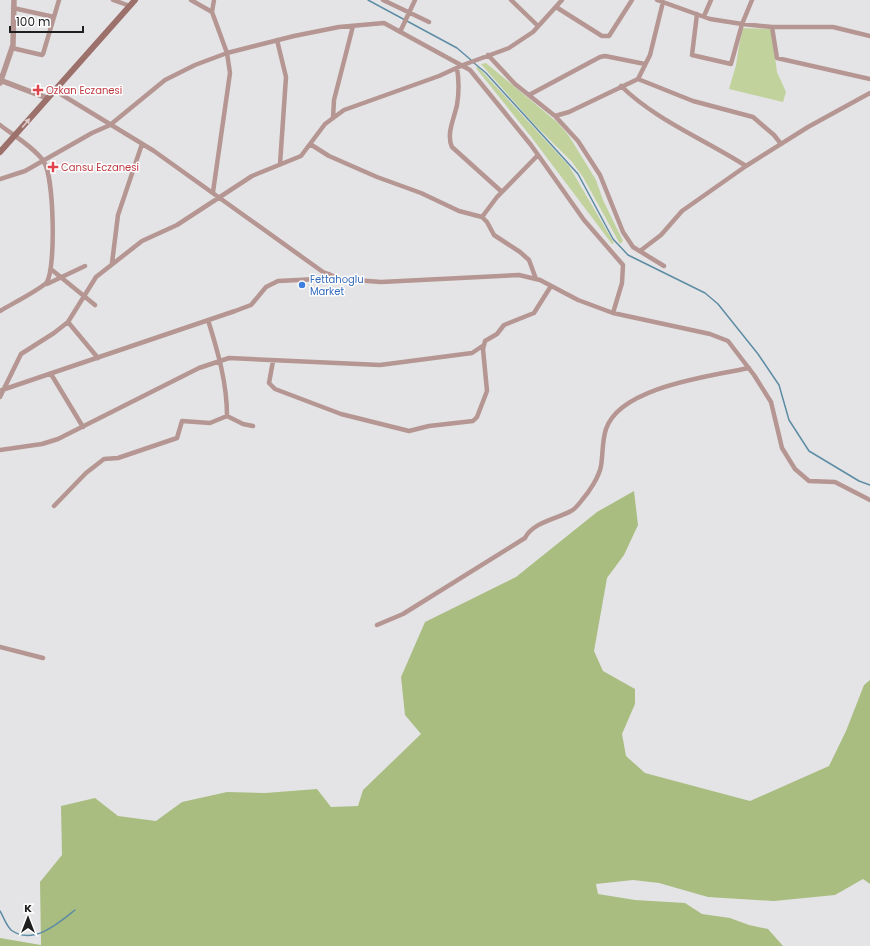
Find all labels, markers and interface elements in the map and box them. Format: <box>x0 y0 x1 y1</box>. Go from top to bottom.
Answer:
scale bar <box>10 8 83 34</box>
text: 100 m <box>16 13 50 30</box>
place label: Ozkan Eczanesi <box>46 83 122 98</box>
marker: Ozkan Eczanesi <box>33 85 43 95</box>
one-way arrow <box>21 118 30 128</box>
place label: Cansu Eczanesi <box>61 160 139 175</box>
marker: Cansu Eczanesi <box>48 162 58 172</box>
place label: Fettahoglu Market <box>310 272 364 299</box>
marker: Fettahoglu Market <box>297 280 307 290</box>
north arrow <box>8 898 48 938</box>
text: K <box>24 900 32 916</box>

